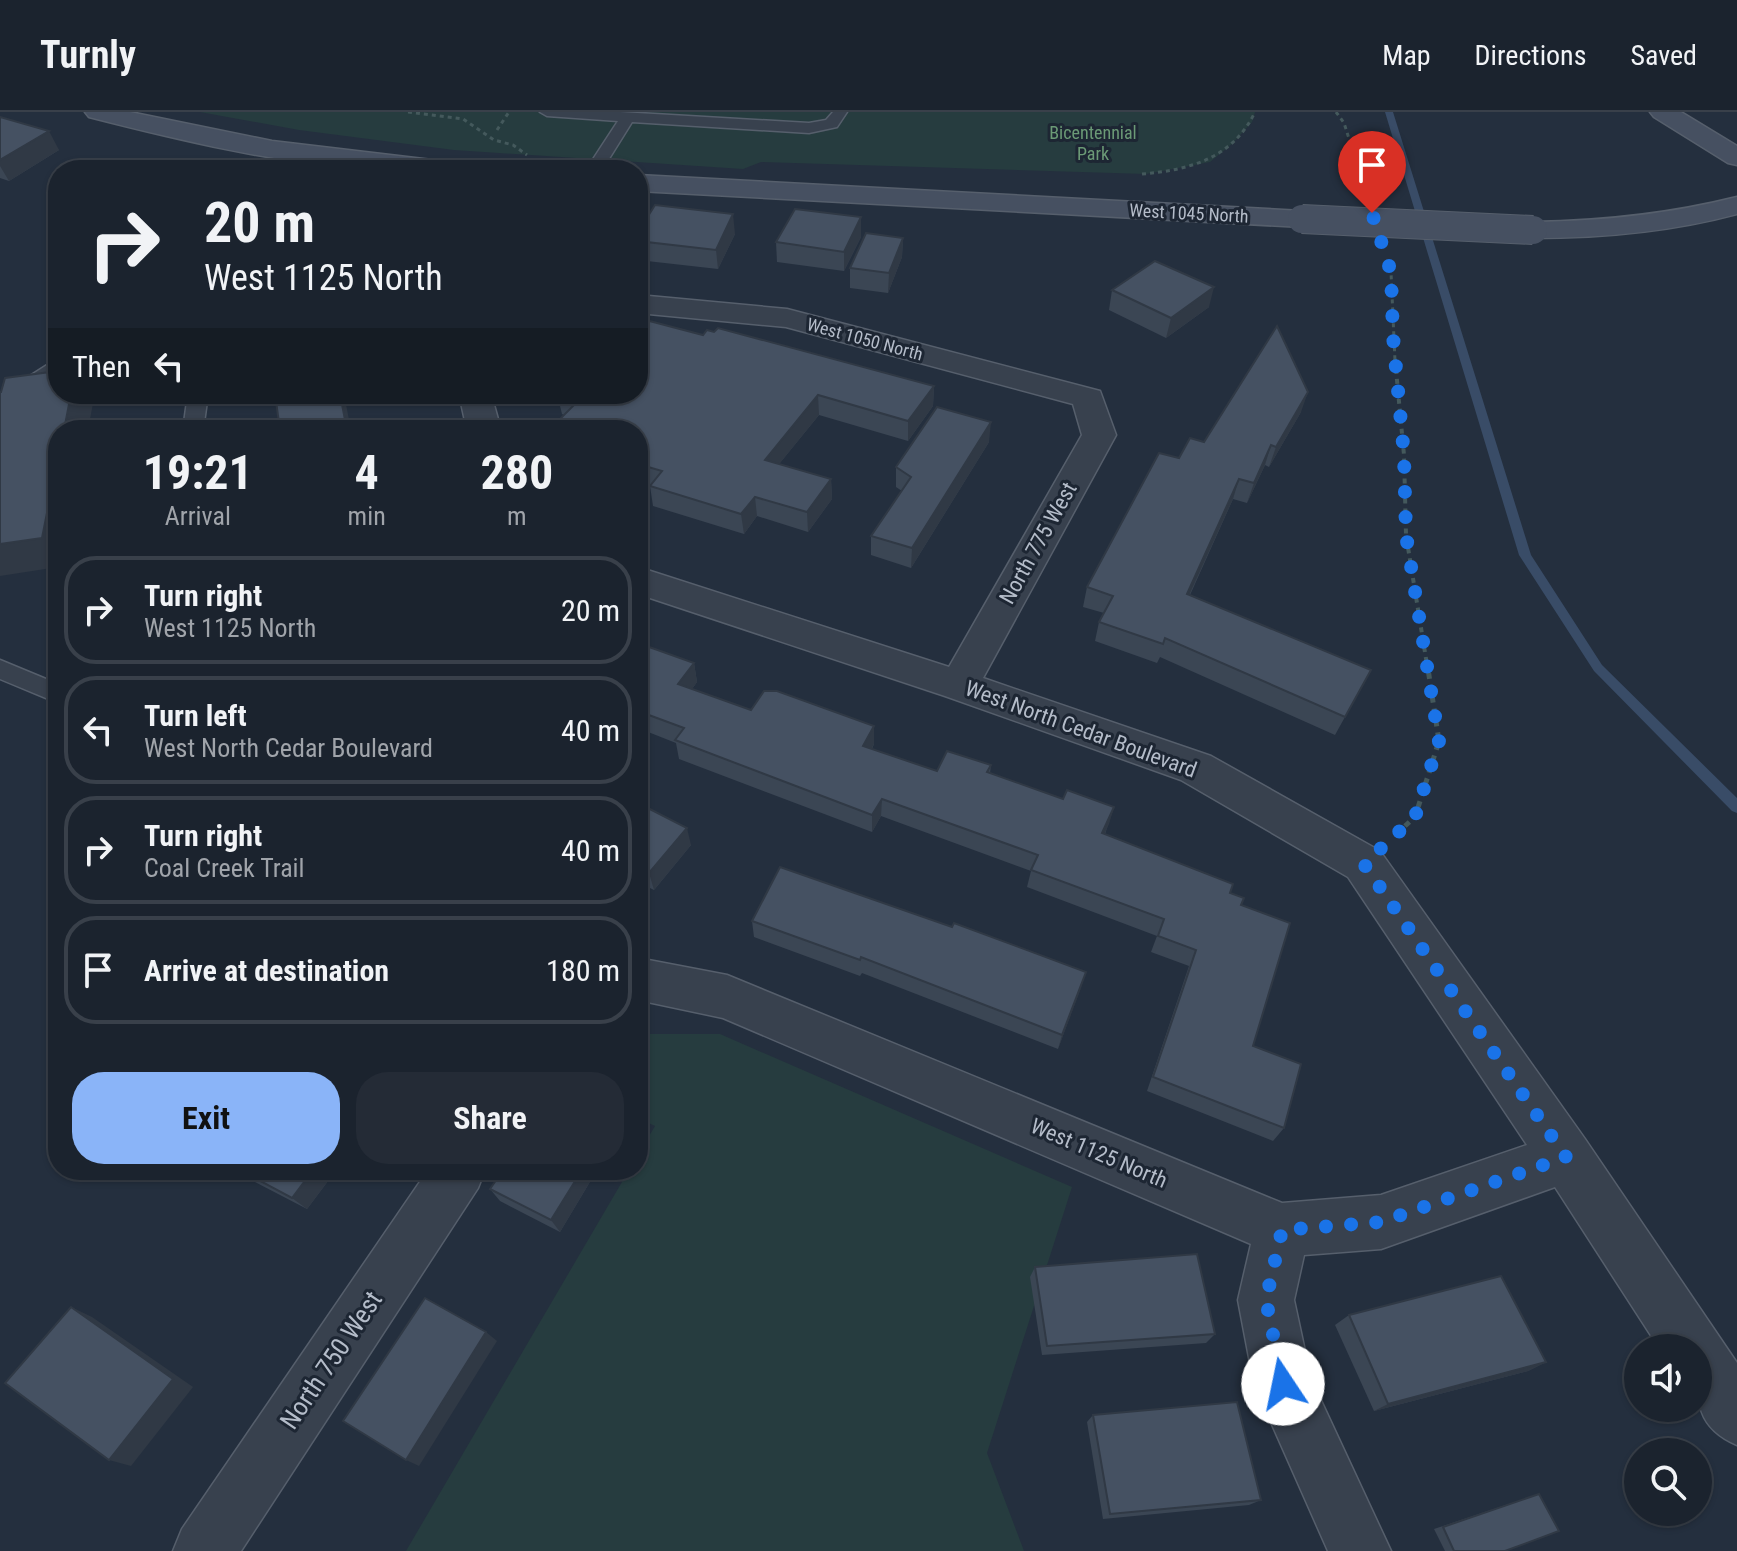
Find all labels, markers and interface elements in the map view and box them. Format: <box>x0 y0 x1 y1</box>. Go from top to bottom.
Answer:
text: Turnly <box>40 33 136 77</box>
text: Map <box>1382 39 1431 72</box>
text: Directions <box>1475 39 1586 72</box>
text: Saved <box>1630 39 1697 72</box>
park label: Bicentennial Park <box>1049 122 1137 164</box>
pin <box>1338 131 1406 213</box>
icon: arrive <box>1350 143 1394 187</box>
text: 20 m <box>204 190 315 256</box>
icon: right <box>72 192 176 296</box>
street label: West 1045 North <box>1129 199 1249 227</box>
text: West 1125 North <box>204 257 443 299</box>
street label: West 1050 North <box>805 313 925 365</box>
icon: left <box>147 344 191 388</box>
text: Then <box>72 349 131 384</box>
text: 19:21 <box>143 444 253 501</box>
text: 4 <box>355 444 379 501</box>
text: 280 <box>480 444 553 501</box>
street label: North 775 West <box>994 478 1082 608</box>
text: Arrival <box>165 501 231 531</box>
text: min <box>348 501 386 531</box>
text: m <box>507 501 527 531</box>
text: Turn right <box>144 578 262 613</box>
icon: right <box>76 588 120 632</box>
text: 20 m <box>561 593 620 628</box>
text: West 1125 North <box>144 613 316 643</box>
street label: West North Cedar Boulevard <box>962 675 1200 783</box>
text: Turn left <box>144 698 247 733</box>
icon: left <box>76 708 120 752</box>
text: 40 m <box>561 713 620 748</box>
text: West North Cedar Boulevard <box>144 733 433 763</box>
text: Turn right <box>144 818 262 853</box>
icon: right <box>76 828 120 872</box>
text: 40 m <box>561 833 620 868</box>
text: Coal Creek Trail <box>144 853 305 883</box>
icon: arrive <box>76 948 120 992</box>
text: Arrive at destination <box>144 953 389 988</box>
text: 180 m <box>546 953 620 988</box>
button: Exit <box>72 1072 340 1164</box>
button: Share <box>356 1072 624 1164</box>
street label: West 1125 North <box>1027 1113 1171 1193</box>
street label: North 750 West <box>274 1285 388 1435</box>
map controls <box>1624 1334 1712 1526</box>
button: sound <box>1624 1334 1712 1422</box>
position arrow <box>1241 1342 1325 1426</box>
button: search <box>1624 1438 1712 1526</box>

